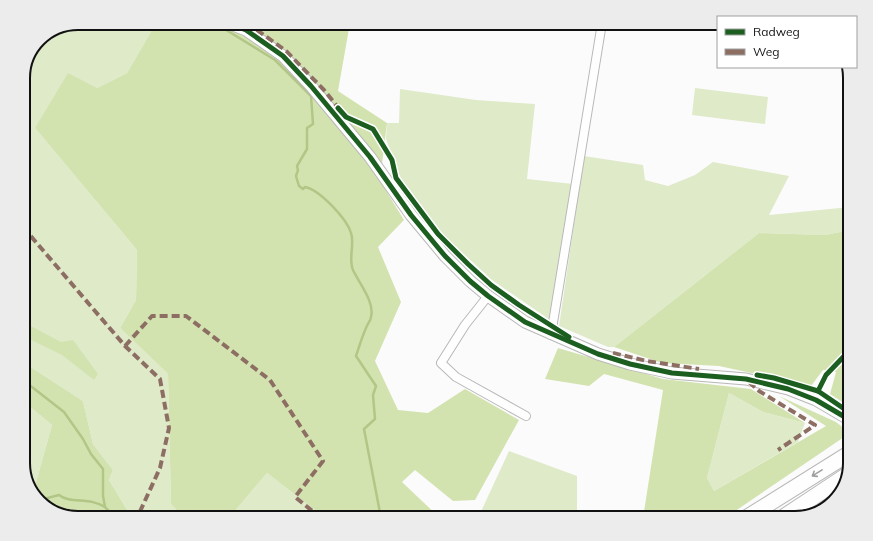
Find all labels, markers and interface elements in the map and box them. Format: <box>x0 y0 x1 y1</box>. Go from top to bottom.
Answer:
legend <box>717 16 857 68</box>
text: Radweg <box>753 24 800 39</box>
text: Weg <box>753 44 779 59</box>
one-way arrow <box>811 470 823 478</box>

